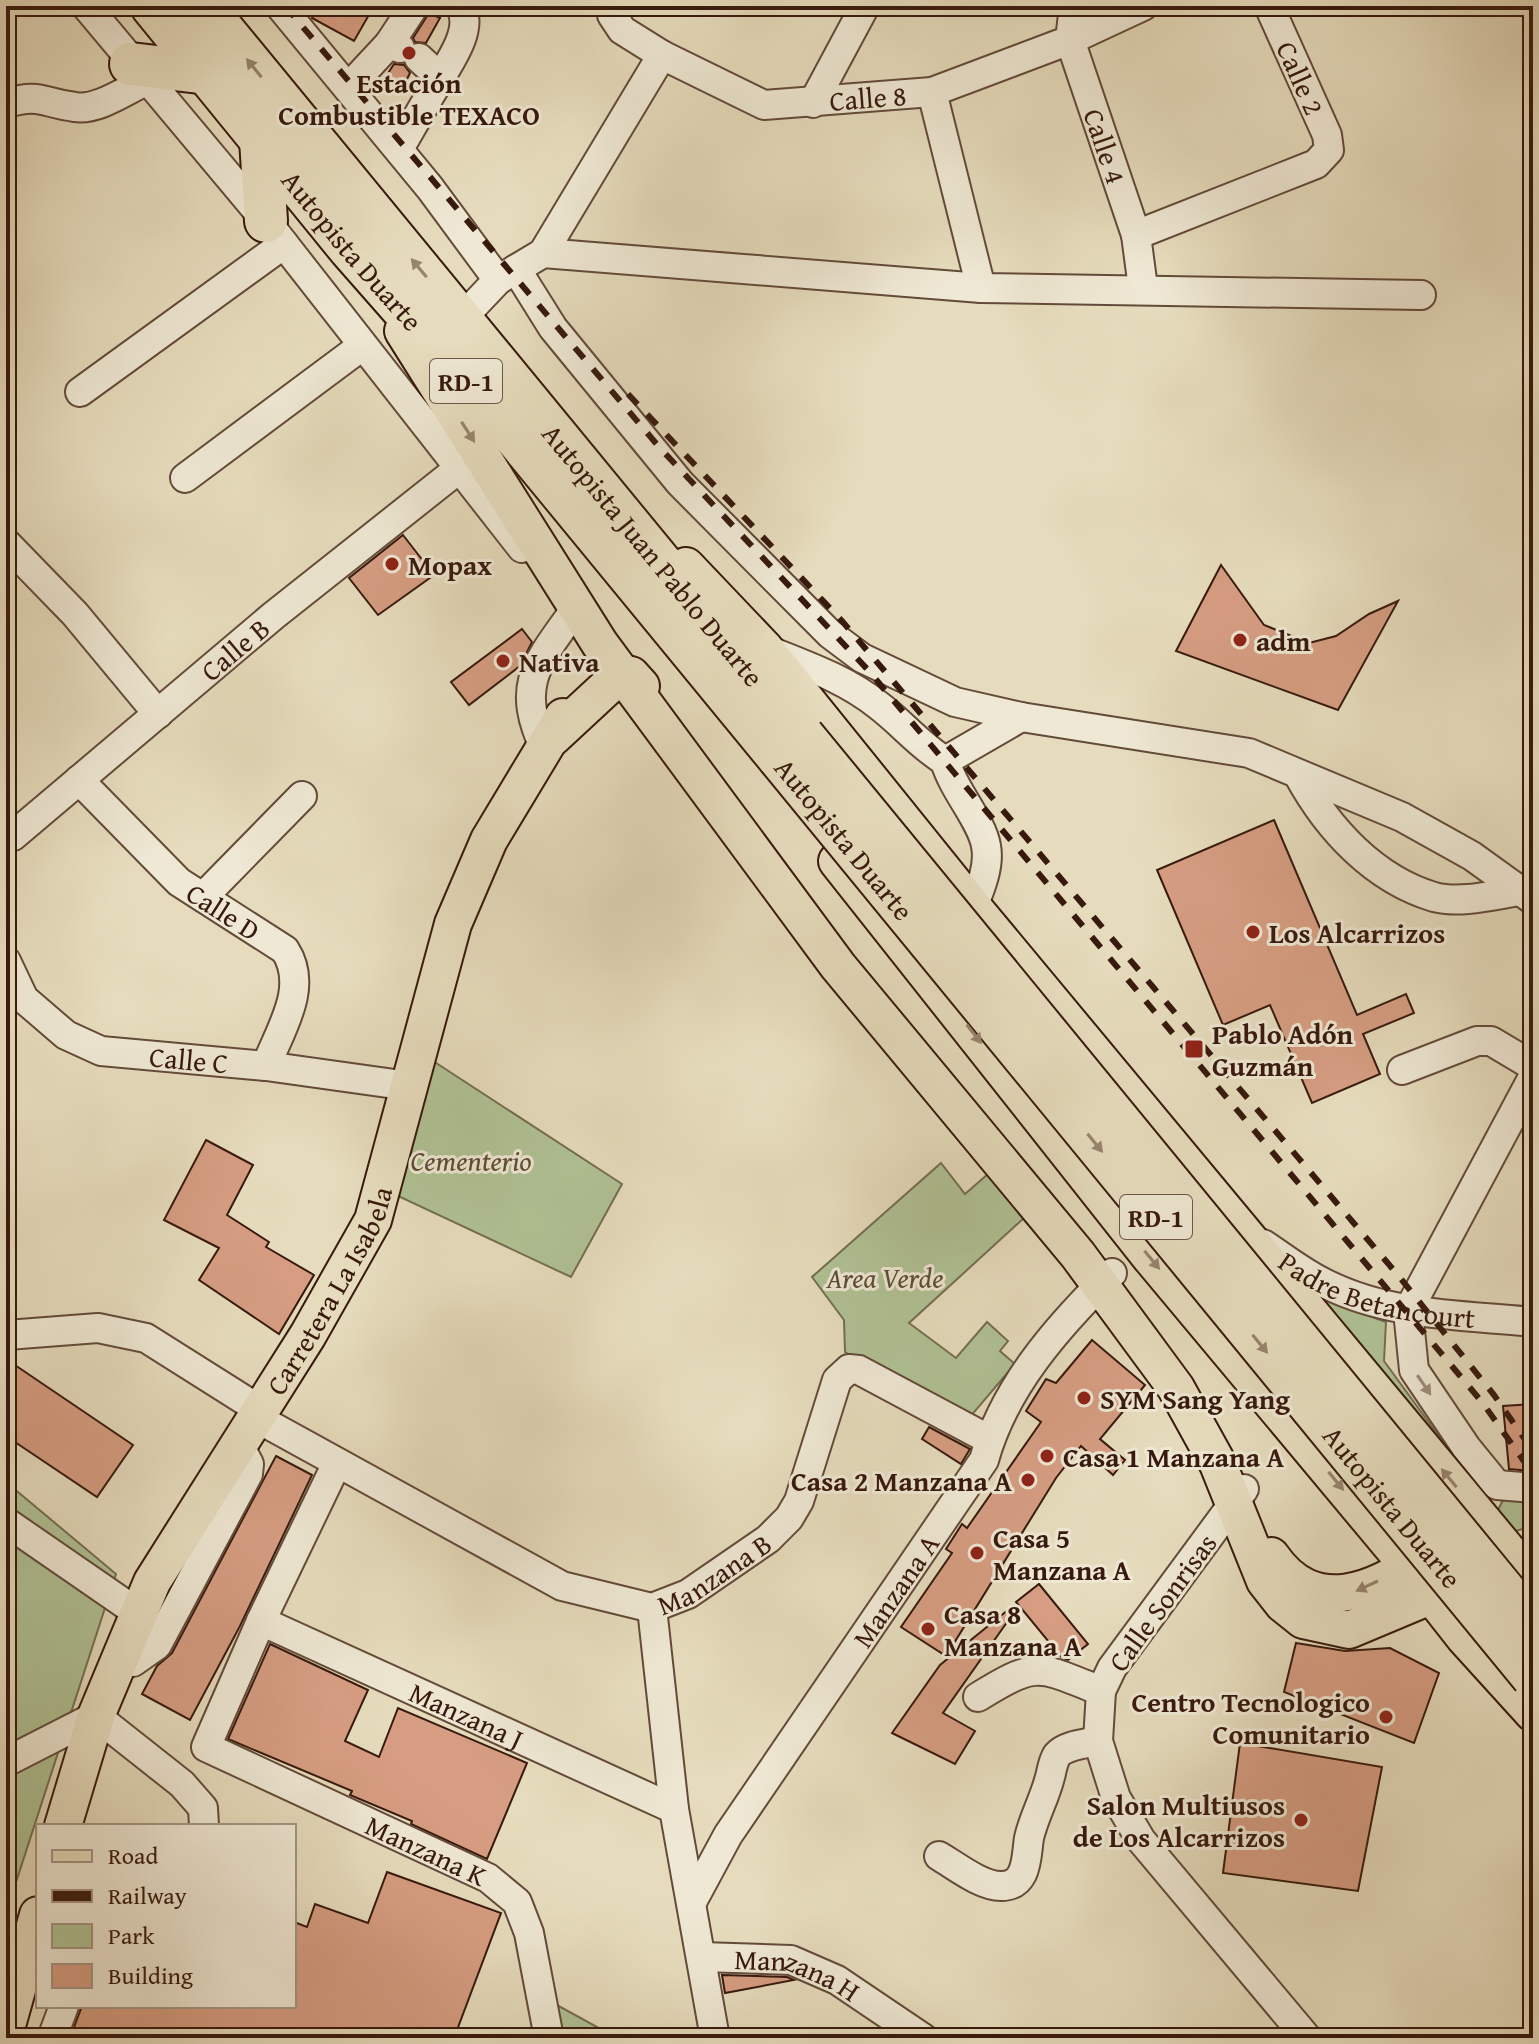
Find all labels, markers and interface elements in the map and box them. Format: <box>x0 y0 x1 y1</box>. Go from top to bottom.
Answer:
street label: Calle 2 <box>1267 35 1335 121</box>
marker: Estación Combustible TEXACO <box>400 44 418 62</box>
one-way arrow <box>246 58 263 78</box>
place label: Estación Combustible TEXACO <box>278 62 540 135</box>
street label: Calle 8 <box>828 74 908 120</box>
street label: Calle 4 <box>1074 103 1138 189</box>
street label: Autopista Duarte <box>273 161 433 339</box>
one-way arrow <box>411 258 428 278</box>
road number: RD-1 <box>430 359 502 403</box>
street label: Autopista Juan Pablo Duarte <box>533 414 774 695</box>
one-way arrow <box>461 421 476 442</box>
place label: Mopax <box>408 544 492 585</box>
marker: Mopax <box>383 555 401 573</box>
street label: Calle B <box>191 607 278 690</box>
place label: adm <box>1256 620 1310 661</box>
marker: adm <box>1231 631 1249 649</box>
place label: Nativa <box>519 641 600 682</box>
marker: Nativa <box>494 652 512 670</box>
street label: Autopista Duarte <box>766 748 924 929</box>
street label: Calle D <box>179 872 269 950</box>
place label: Los Alcarrizos <box>1269 912 1445 953</box>
marker: Los Alcarrizos <box>1244 923 1262 941</box>
place label: Pablo Adón Guzmán <box>1212 1013 1354 1086</box>
one-way arrow <box>965 1024 981 1044</box>
street label: Calle C <box>148 1035 230 1083</box>
marker: Pablo Adón Guzmán <box>1183 1038 1205 1060</box>
one-way arrow <box>1086 1133 1103 1153</box>
park label: Cementerio <box>411 1140 531 1181</box>
street label: Carretera La Isabela <box>255 1181 402 1402</box>
road number: RD-1 <box>1120 1195 1192 1239</box>
street label: Padre Betancourt <box>1271 1240 1477 1338</box>
one-way arrow <box>1144 1249 1161 1270</box>
park label: Area Verde <box>826 1257 944 1298</box>
one-way arrow <box>1251 1334 1268 1354</box>
one-way arrow <box>1416 1375 1431 1396</box>
place label: SYM Sang Yang <box>1100 1378 1290 1419</box>
marker: SYM Sang Yang <box>1075 1389 1093 1407</box>
street label: Autopista Duarte <box>1314 1416 1472 1597</box>
place label: Casa 1 Manzana A <box>1063 1436 1284 1477</box>
marker: Casa 1 Manzana A <box>1038 1447 1056 1465</box>
place label: Casa 2 Manzana A <box>791 1460 1012 1501</box>
one-way arrow <box>1441 1468 1458 1488</box>
marker: Casa 2 Manzana A <box>1019 1471 1037 1489</box>
one-way arrow <box>1327 1471 1344 1491</box>
place label: Casa 5 Manzana A <box>993 1517 1131 1590</box>
street label: Manzana B <box>651 1522 779 1625</box>
street label: Calle Sonrisas <box>1098 1524 1226 1680</box>
street label: Manzana A <box>842 1525 948 1655</box>
marker: Casa 5 Manzana A <box>968 1544 986 1562</box>
one-way arrow <box>1355 1580 1379 1593</box>
place label: Casa 8 Manzana A <box>944 1593 1082 1666</box>
marker: Casa 8 Manzana A <box>919 1620 937 1638</box>
street label: Manzana J <box>403 1671 530 1758</box>
place label: Centro Tecnologico Comunitario <box>1131 1681 1370 1754</box>
marker: Centro Tecnologico Comunitario <box>1377 1708 1395 1726</box>
place label: Salon Multiusos de Los Alcarrizos <box>1073 1784 1285 1857</box>
street label: Manzana K <box>359 1804 494 1895</box>
marker: Salon Multiusos de Los Alcarrizos <box>1292 1811 1310 1829</box>
legend <box>36 1824 296 2008</box>
text: Road <box>108 1838 158 1873</box>
text: Railway <box>108 1878 187 1913</box>
text: Park <box>108 1918 155 1953</box>
street label: Manzana H <box>734 1938 869 2011</box>
text: Building <box>108 1958 193 1993</box>

